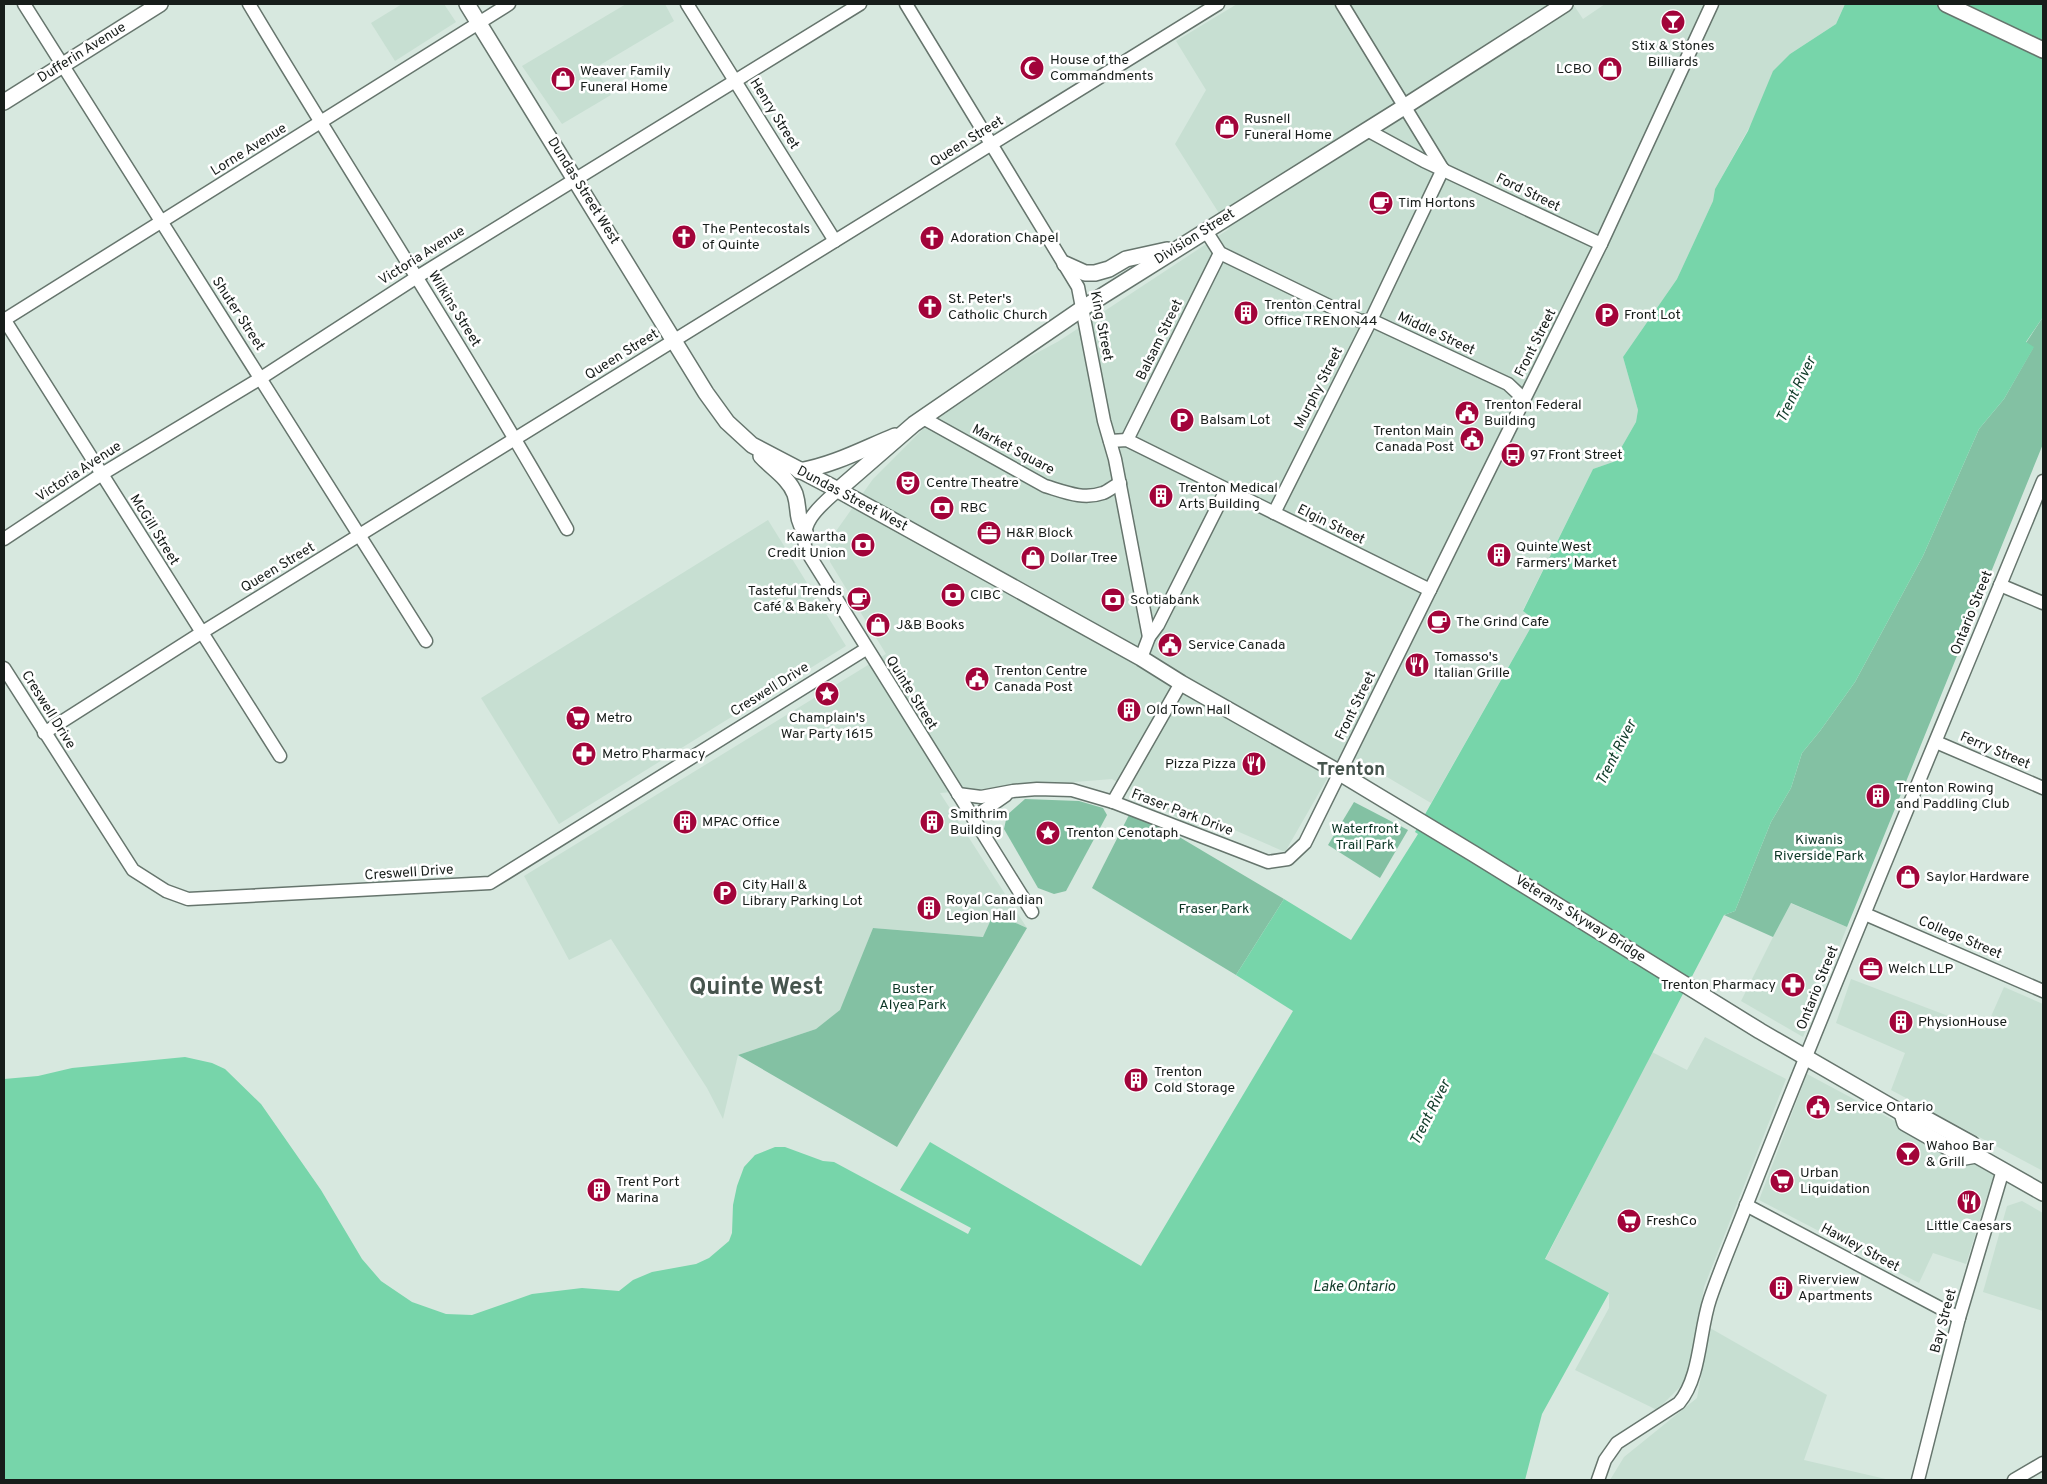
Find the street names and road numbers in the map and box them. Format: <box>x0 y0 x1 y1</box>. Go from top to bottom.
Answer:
street label: Dufferin Avenue <box>35 19 129 87</box>
street label: Henry Street <box>745 75 803 153</box>
street label: Queen Street <box>927 113 1007 171</box>
street label: Lorne Avenue <box>208 120 290 180</box>
street label: Dundas Street West <box>543 134 623 248</box>
street label: Ford Street <box>1493 170 1563 216</box>
street label: Division Street <box>1152 206 1238 268</box>
street label: Victoria Avenue <box>376 223 468 289</box>
street label: Wilkins Street <box>424 268 484 350</box>
street label: Shuter Street <box>208 274 268 354</box>
street label: King Street <box>1086 290 1116 362</box>
street label: Balsam Street <box>1133 297 1187 383</box>
street label: Front Street <box>1512 306 1560 380</box>
street label: Middle Street <box>1395 309 1477 359</box>
street label: Queen Street <box>582 326 662 384</box>
street label: Murphy Street <box>1291 344 1347 432</box>
street label: Market Square <box>969 421 1057 479</box>
street label: Victoria Avenue <box>33 438 125 506</box>
street label: Dundas Street West <box>794 463 910 535</box>
street label: McGill Street <box>125 491 183 569</box>
street label: Elgin Street <box>1294 501 1368 549</box>
street label: Queen Street <box>238 539 318 597</box>
street label: Ontario Street <box>1947 568 1997 658</box>
street label: Quinte Street <box>882 653 940 733</box>
street label: Creswell Drive <box>728 659 812 721</box>
street label: Creswell Drive <box>17 668 79 752</box>
street label: Front Street <box>1332 669 1380 743</box>
street label: Ferry Street <box>1957 729 2033 773</box>
street label: Fraser Park Drive <box>1129 786 1235 840</box>
street label: Creswell Drive <box>364 861 454 885</box>
street label: Veterans Skyway Bridge <box>1512 872 1648 966</box>
street label: College Street <box>1916 913 2004 963</box>
street label: Ontario Street <box>1793 943 1843 1033</box>
street label: Hawley Street <box>1818 1220 1902 1276</box>
street label: Bay Street <box>1927 1287 1961 1355</box>

